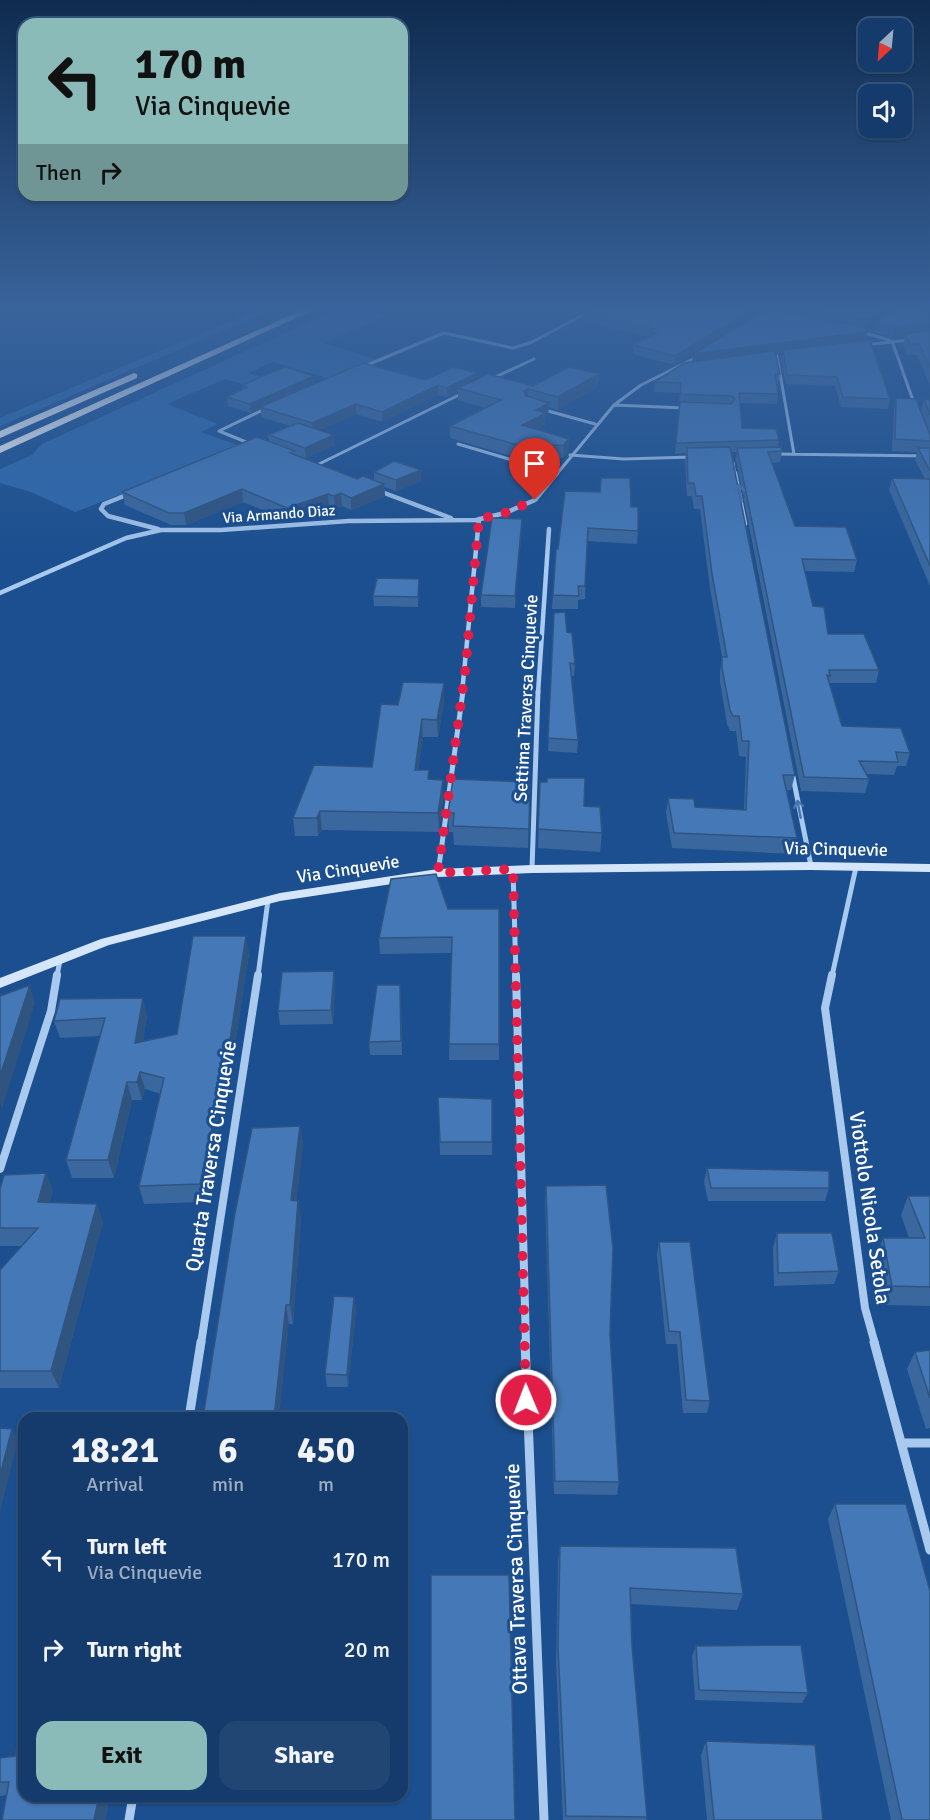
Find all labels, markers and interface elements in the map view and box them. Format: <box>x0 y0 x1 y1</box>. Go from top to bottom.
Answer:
north arrow <box>858 18 912 72</box>
map controls <box>858 18 912 138</box>
text: 170 m <box>135 39 246 90</box>
icon: left <box>36 42 114 120</box>
button: sound <box>858 84 912 138</box>
text: Via Cinquevie <box>135 90 291 123</box>
icon: right <box>94 156 127 189</box>
text: Then <box>36 159 82 186</box>
pin <box>509 438 560 500</box>
icon: arrive <box>518 447 551 480</box>
one-way arrow <box>734 484 745 504</box>
street label: Via Armando Diaz <box>222 501 336 527</box>
street label: Settima Traversa Cinquevie <box>510 594 542 802</box>
one-way arrow <box>793 799 804 819</box>
street label: Via Cinquevie <box>784 837 888 861</box>
street label: Via Cinquevie <box>295 850 401 888</box>
street label: Quarta Traversa Cinquevie <box>180 1038 242 1274</box>
street label: Viottolo Nicola Setola <box>844 1110 896 1306</box>
position arrow <box>494 1368 558 1432</box>
text: 18:21 <box>71 1428 159 1473</box>
text: 6 <box>218 1428 238 1473</box>
text: 450 <box>297 1428 355 1473</box>
street label: Ottava Traversa Cinquevie <box>499 1463 533 1695</box>
text: Arrival <box>86 1472 144 1497</box>
text: min <box>212 1472 244 1497</box>
text: m <box>318 1472 334 1497</box>
text: Turn left <box>87 1533 167 1560</box>
icon: left <box>36 1543 69 1576</box>
text: 170 m <box>332 1546 390 1573</box>
text: Via Cinquevie <box>87 1560 202 1585</box>
icon: right <box>36 1633 69 1666</box>
text: Turn right <box>87 1636 182 1663</box>
text: 20 m <box>344 1636 390 1663</box>
button: Exit <box>36 1721 207 1790</box>
button: Share <box>219 1721 390 1790</box>

